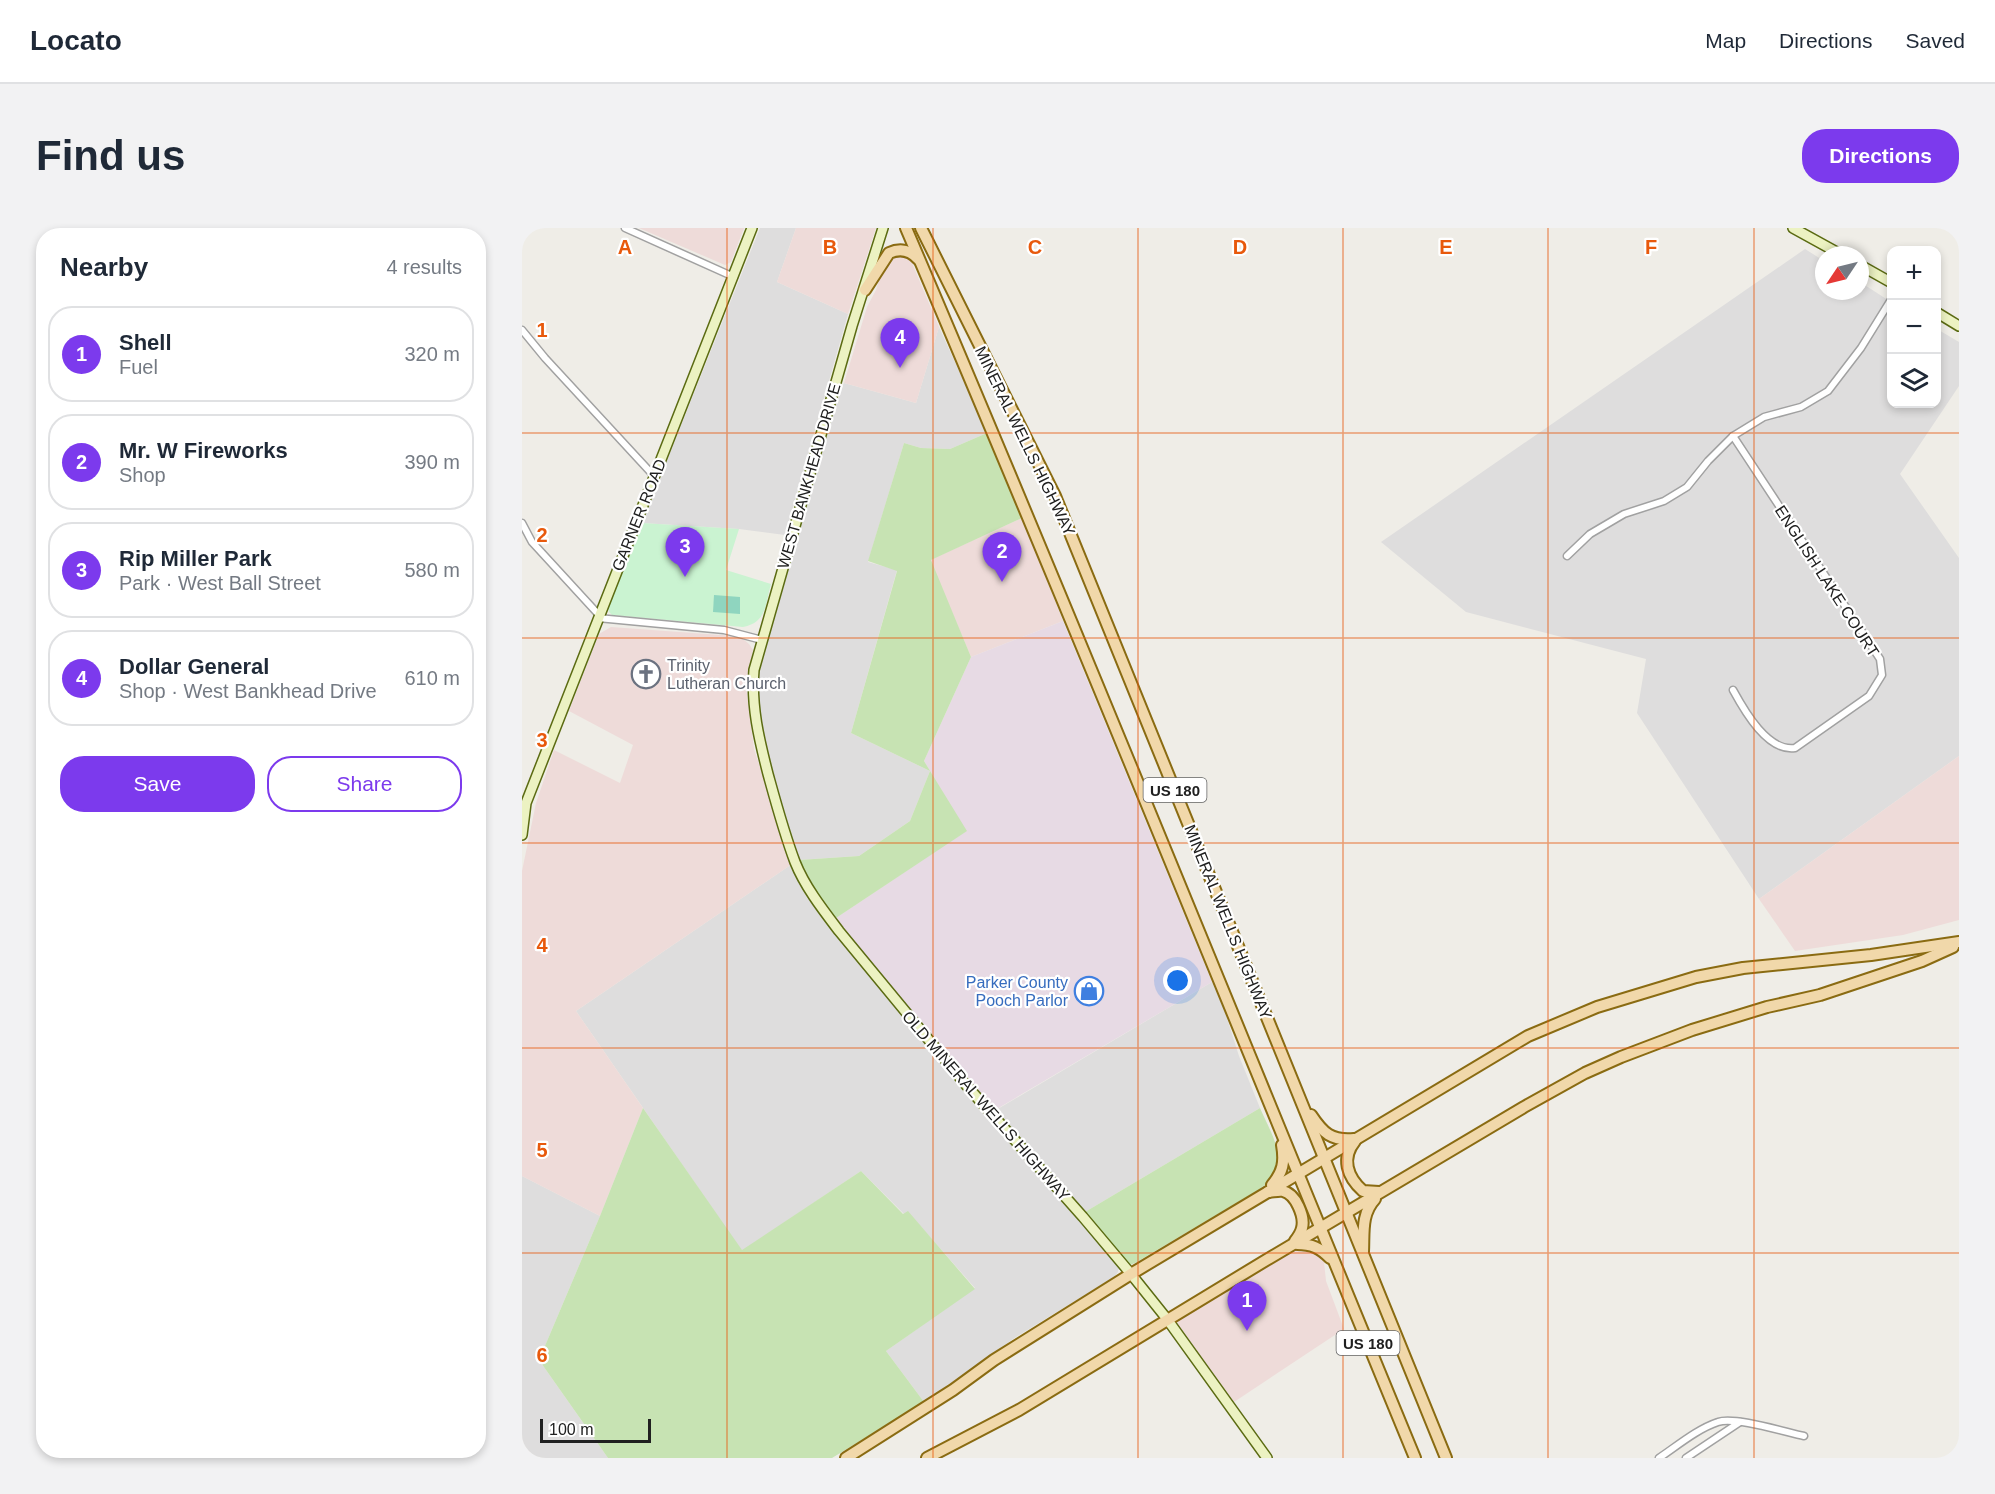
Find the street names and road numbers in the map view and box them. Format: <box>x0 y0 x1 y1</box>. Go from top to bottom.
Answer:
street label: MINERAL WELLS HIGHWAY <box>972 344 1078 539</box>
street label: WEST BANKHEAD DRIVE <box>774 381 844 571</box>
street label: GARNER ROAD <box>609 457 669 573</box>
street label: ENGLISH LAKE COURT <box>1772 502 1882 660</box>
road number: US 180 <box>1144 778 1206 802</box>
street label: MINERAL WELLS HIGHWAY <box>1181 822 1275 1022</box>
street label: OLD MINERAL WELLS HIGHWAY <box>899 1008 1073 1205</box>
road number: US 180 <box>1336 1331 1400 1355</box>

